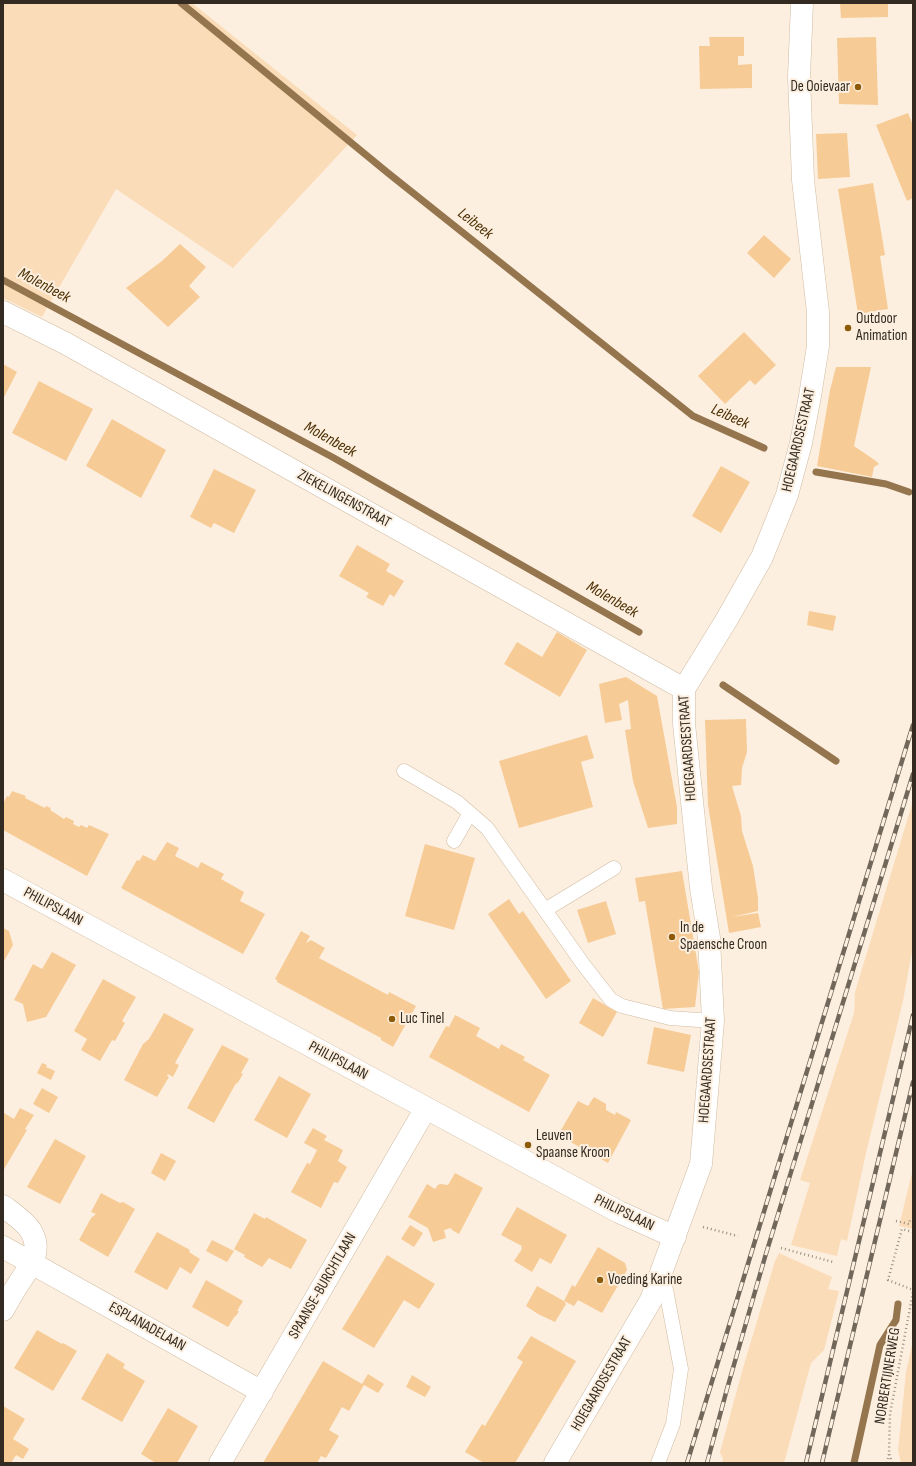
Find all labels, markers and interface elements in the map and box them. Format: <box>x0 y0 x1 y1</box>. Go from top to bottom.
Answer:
place label: De Ooievaar <box>790 78 850 96</box>
marker: De Ooievaar <box>853 82 863 92</box>
water label: Leibeek <box>453 204 497 244</box>
water label: Molenbeek <box>15 264 73 308</box>
place label: Outdoor Animation <box>856 310 907 345</box>
marker: Outdoor Animation <box>843 323 853 333</box>
street label: HOEGAARDSESTRAAT <box>778 386 820 494</box>
water label: Leibeek <box>708 400 752 434</box>
water label: Molenbeek <box>301 418 359 462</box>
street label: ZIEKELINGENSTRAAT <box>294 466 394 532</box>
water label: Molenbeek <box>583 578 641 622</box>
street label: HOEGAARDSESTRAAT <box>675 694 701 802</box>
street label: PHILIPSLAAN <box>20 884 86 930</box>
place label: In de Spaensche Croon <box>680 919 767 954</box>
marker: In de Spaensche Croon <box>667 932 677 942</box>
place label: Luc Tinel <box>400 1010 444 1028</box>
marker: Luc Tinel <box>387 1014 397 1024</box>
street label: HOEGAARDSESTRAAT <box>695 1016 721 1124</box>
street label: PHILIPSLAAN <box>305 1038 371 1084</box>
place label: Leuven Spaanse Kroon <box>536 1127 610 1162</box>
marker: Leuven Spaanse Kroon <box>523 1140 533 1150</box>
street label: PHILIPSLAAN <box>591 1191 657 1235</box>
street label: SPAANSE-BURCHTLAAN <box>285 1230 361 1342</box>
place label: Voeding Karine <box>608 1271 682 1289</box>
marker: Voeding Karine <box>595 1275 605 1285</box>
street label: ESPLANADELAAN <box>105 1299 189 1355</box>
street label: NORBERTIJNERWEG <box>871 1326 905 1426</box>
street label: HOEGAARDSESTRAAT <box>568 1334 636 1434</box>

